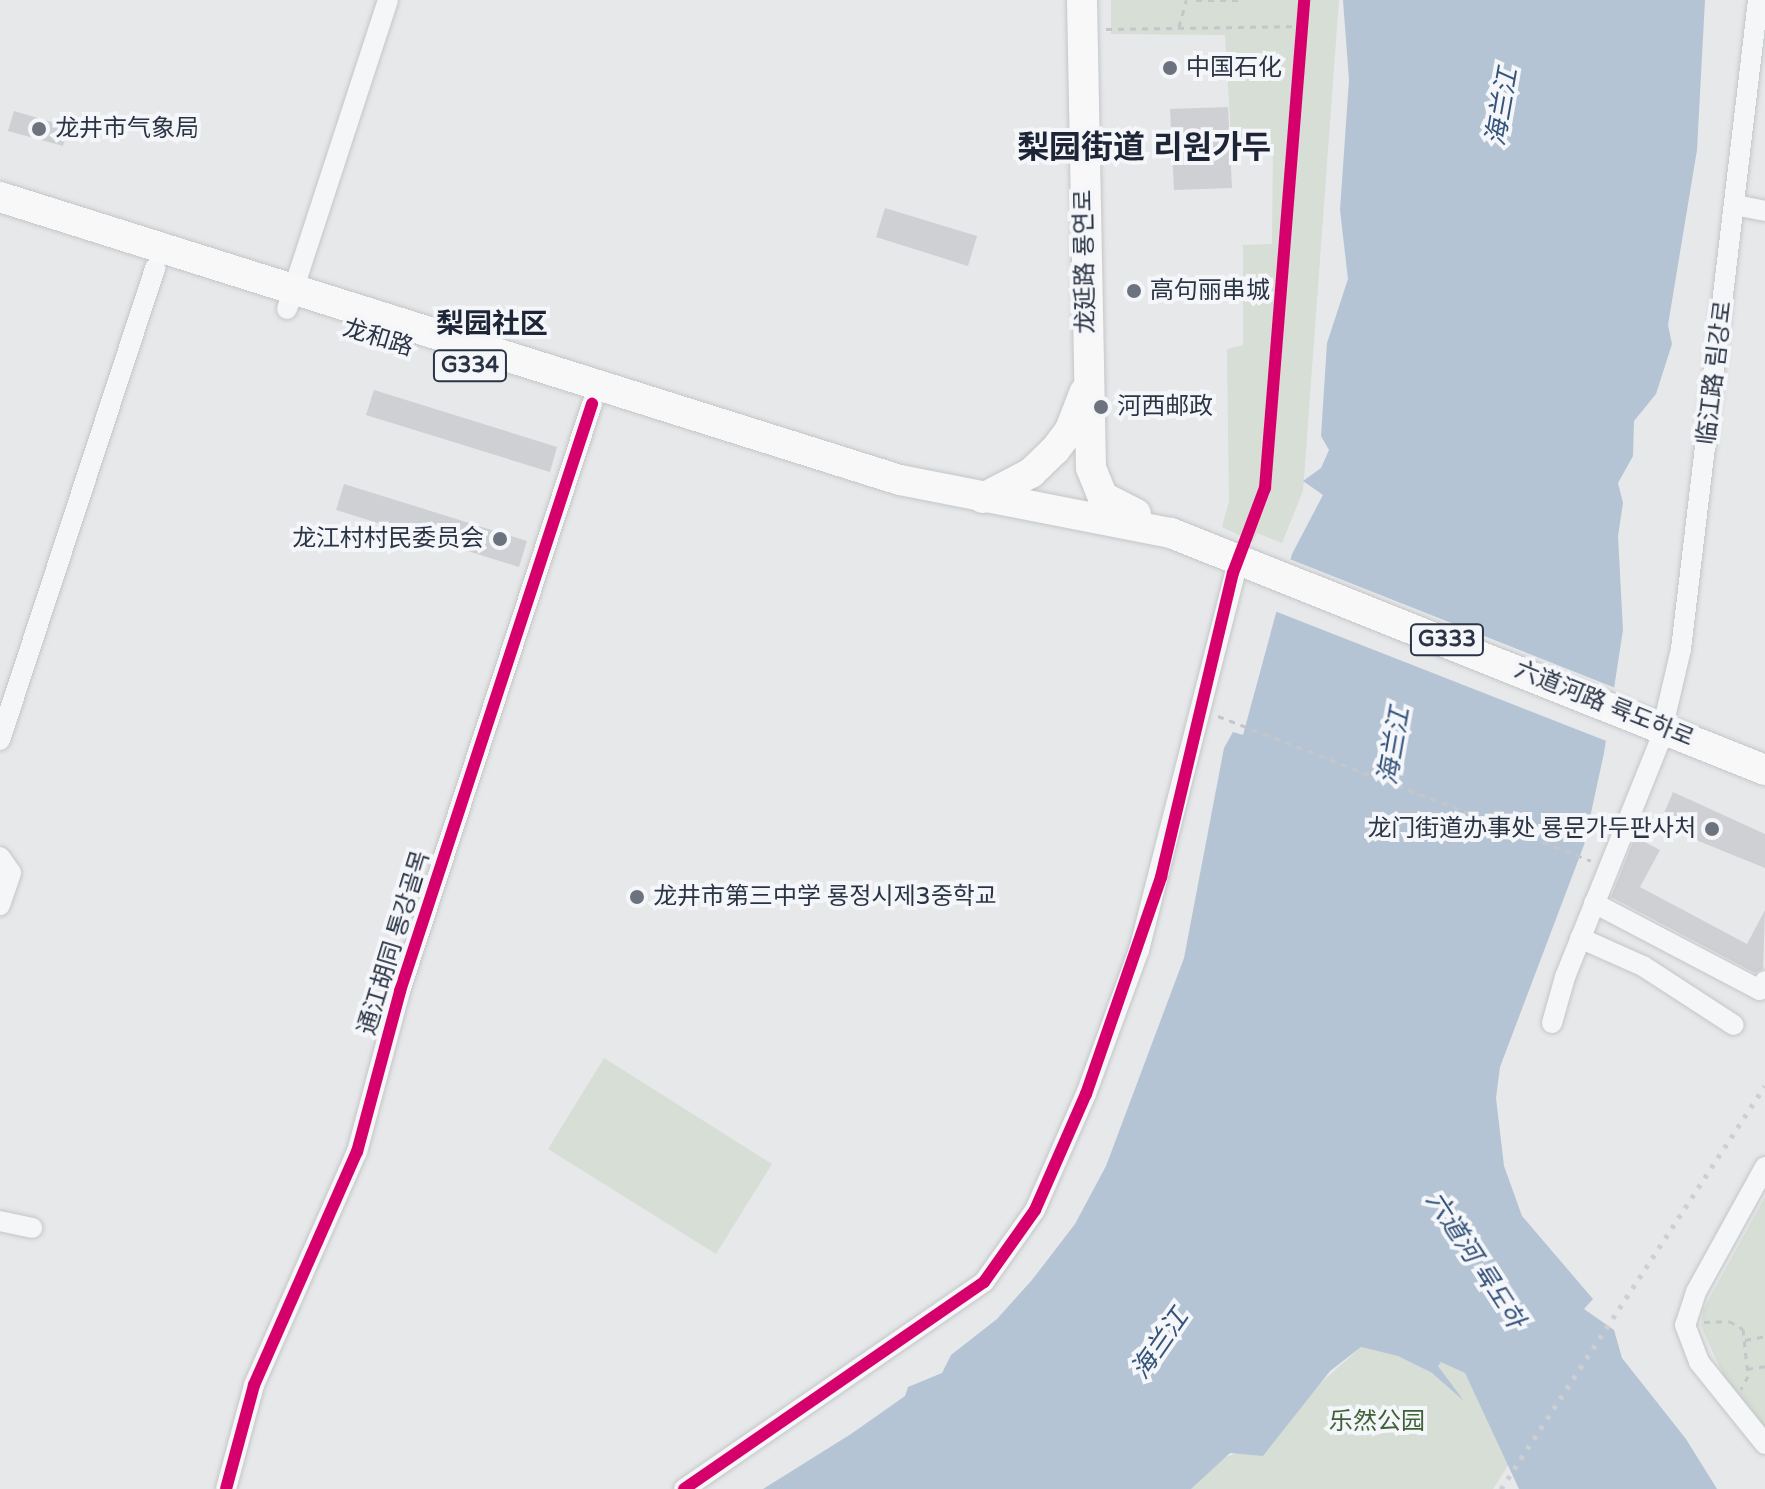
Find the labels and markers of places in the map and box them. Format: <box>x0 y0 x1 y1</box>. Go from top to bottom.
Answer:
place label: 中国石化 <box>1186 54 1282 82</box>
marker: 中国石化 <box>1161 59 1179 77</box>
place label: 龙井市气象局 <box>55 115 199 143</box>
marker: 龙井市气象局 <box>30 120 48 138</box>
place label: 高句丽串城 <box>1150 277 1270 305</box>
marker: 高句丽串城 <box>1125 282 1143 300</box>
place label: 河西邮政 <box>1117 393 1213 421</box>
marker: 河西邮政 <box>1092 398 1110 416</box>
place label: 龙江村村民委员会 <box>292 525 484 553</box>
marker: 龙江村村民委员会 <box>491 530 509 548</box>
place label: 龙门街道办事处 룡문가두판사처 <box>1367 815 1696 843</box>
marker: 龙门街道办事处 룡문가두판사처 <box>1703 820 1721 838</box>
place label: 龙井市第三中学 룡정시제3중학교 <box>653 883 997 911</box>
marker: 龙井市第三中学 룡정시제3중학교 <box>628 888 646 906</box>

